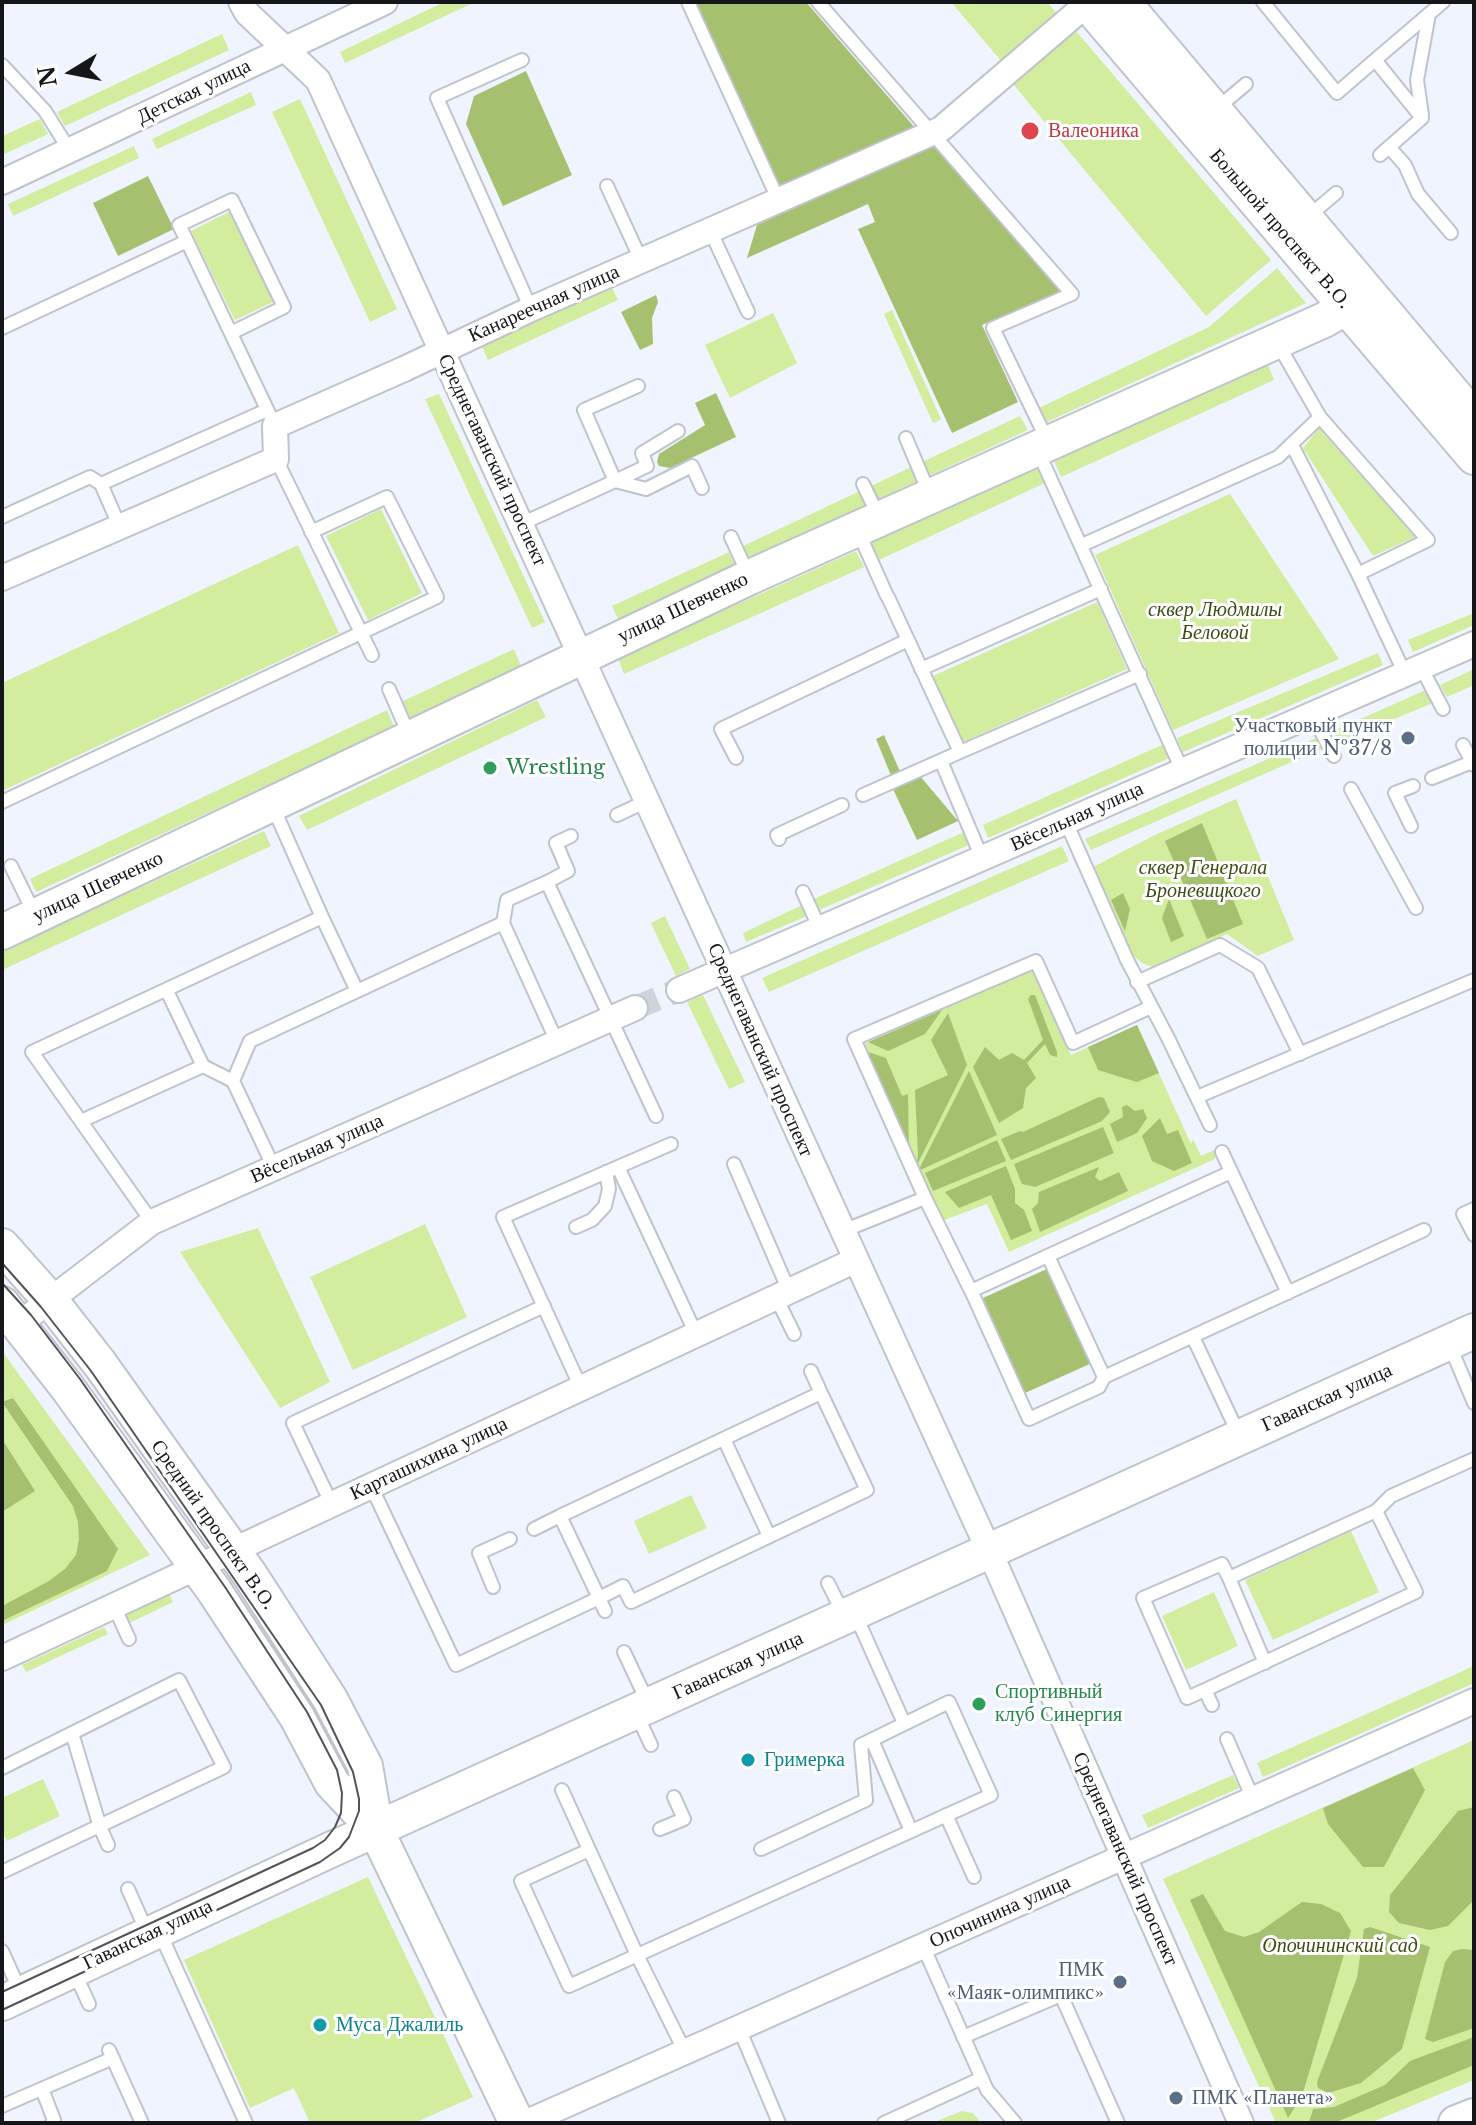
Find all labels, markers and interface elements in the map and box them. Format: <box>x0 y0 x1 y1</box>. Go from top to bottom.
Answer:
north arrow <box>32 32 112 112</box>
street label: Детская улица <box>133 54 255 130</box>
text: N <box>33 64 63 89</box>
place label: Валеоника <box>1048 119 1139 143</box>
marker: Валеоника <box>1019 120 1041 142</box>
street label: Большой проспект В.О. <box>1204 144 1356 314</box>
street label: Канареечная улица <box>465 260 623 348</box>
street label: Среднегаванский проспект <box>432 350 552 570</box>
street label: улица Шевченко <box>614 567 752 649</box>
park label: сквер Людмилы Беловой <box>1148 598 1282 645</box>
place label: Участковый пункт полиции №37/8 <box>1234 714 1392 761</box>
marker: Участковый пункт полиции №37/8 <box>1399 729 1417 747</box>
place label: Wrestling <box>506 756 605 780</box>
marker: Wrestling <box>481 759 499 777</box>
street label: Вёсельная улица <box>1007 777 1147 857</box>
street label: улица Шевченко <box>29 846 167 928</box>
park label: сквер Генерала Броневицкого <box>1139 856 1267 903</box>
street label: Среднегаванский проспект <box>702 940 818 1160</box>
street label: Вёсельная улица <box>247 1109 387 1189</box>
street label: Гаванская улица <box>1258 1359 1396 1437</box>
street label: Карташихина улица <box>346 1412 512 1506</box>
street label: Средний проспект В.О. <box>145 1435 281 1615</box>
street label: Гаванская улица <box>669 1627 807 1705</box>
place label: Спортивный клуб Синергия <box>995 1680 1122 1727</box>
marker: Спортивный клуб Синергия <box>970 1695 988 1713</box>
place label: Гримерка <box>764 1748 845 1772</box>
street label: Среднегаванский проспект <box>1067 1749 1183 1969</box>
marker: Гримерка <box>739 1751 757 1769</box>
street label: Опочинина улица <box>926 1870 1074 1954</box>
street label: Гаванская улица <box>79 1895 217 1975</box>
park label: Опочининский сад <box>1262 1934 1418 1958</box>
place label: ПМК «Маяк-олимпикс» <box>947 1958 1104 2005</box>
marker: ПМК «Маяк-олимпикс» <box>1111 1973 1129 1991</box>
place label: Муса Джалиль <box>336 2013 463 2037</box>
marker: Муса Джалиль <box>311 2016 329 2034</box>
place label: ПМК «Планета» <box>1192 2086 1334 2110</box>
marker: ПМК «Планета» <box>1167 2089 1185 2107</box>

